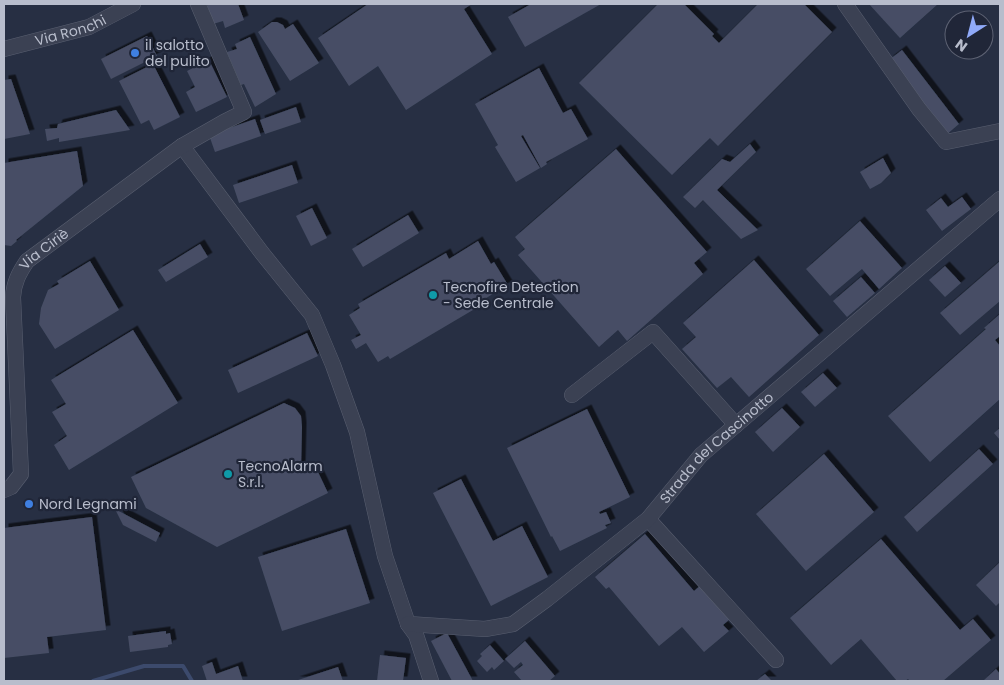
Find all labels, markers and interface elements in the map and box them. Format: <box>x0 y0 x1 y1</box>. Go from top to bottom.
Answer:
street label: Via Ronchi <box>33 10 110 51</box>
north arrow <box>944 10 994 60</box>
text: N <box>951 34 971 57</box>
place label: il salotto del pulito <box>145 35 210 71</box>
marker: il salotto del pulito <box>129 47 141 59</box>
street label: Via Ciriè <box>14 223 73 273</box>
place label: Tecnofire Detection - Sede Centrale <box>443 277 579 313</box>
marker: Tecnofire Detection - Sede Centrale <box>427 289 439 301</box>
street label: Strada del Cascinotto <box>655 387 778 508</box>
place label: TecnoAlarm S.r.l. <box>238 456 323 492</box>
marker: TecnoAlarm S.r.l. <box>222 468 234 480</box>
place label: Nord Legnami <box>39 494 137 514</box>
marker: Nord Legnami <box>23 498 35 510</box>

